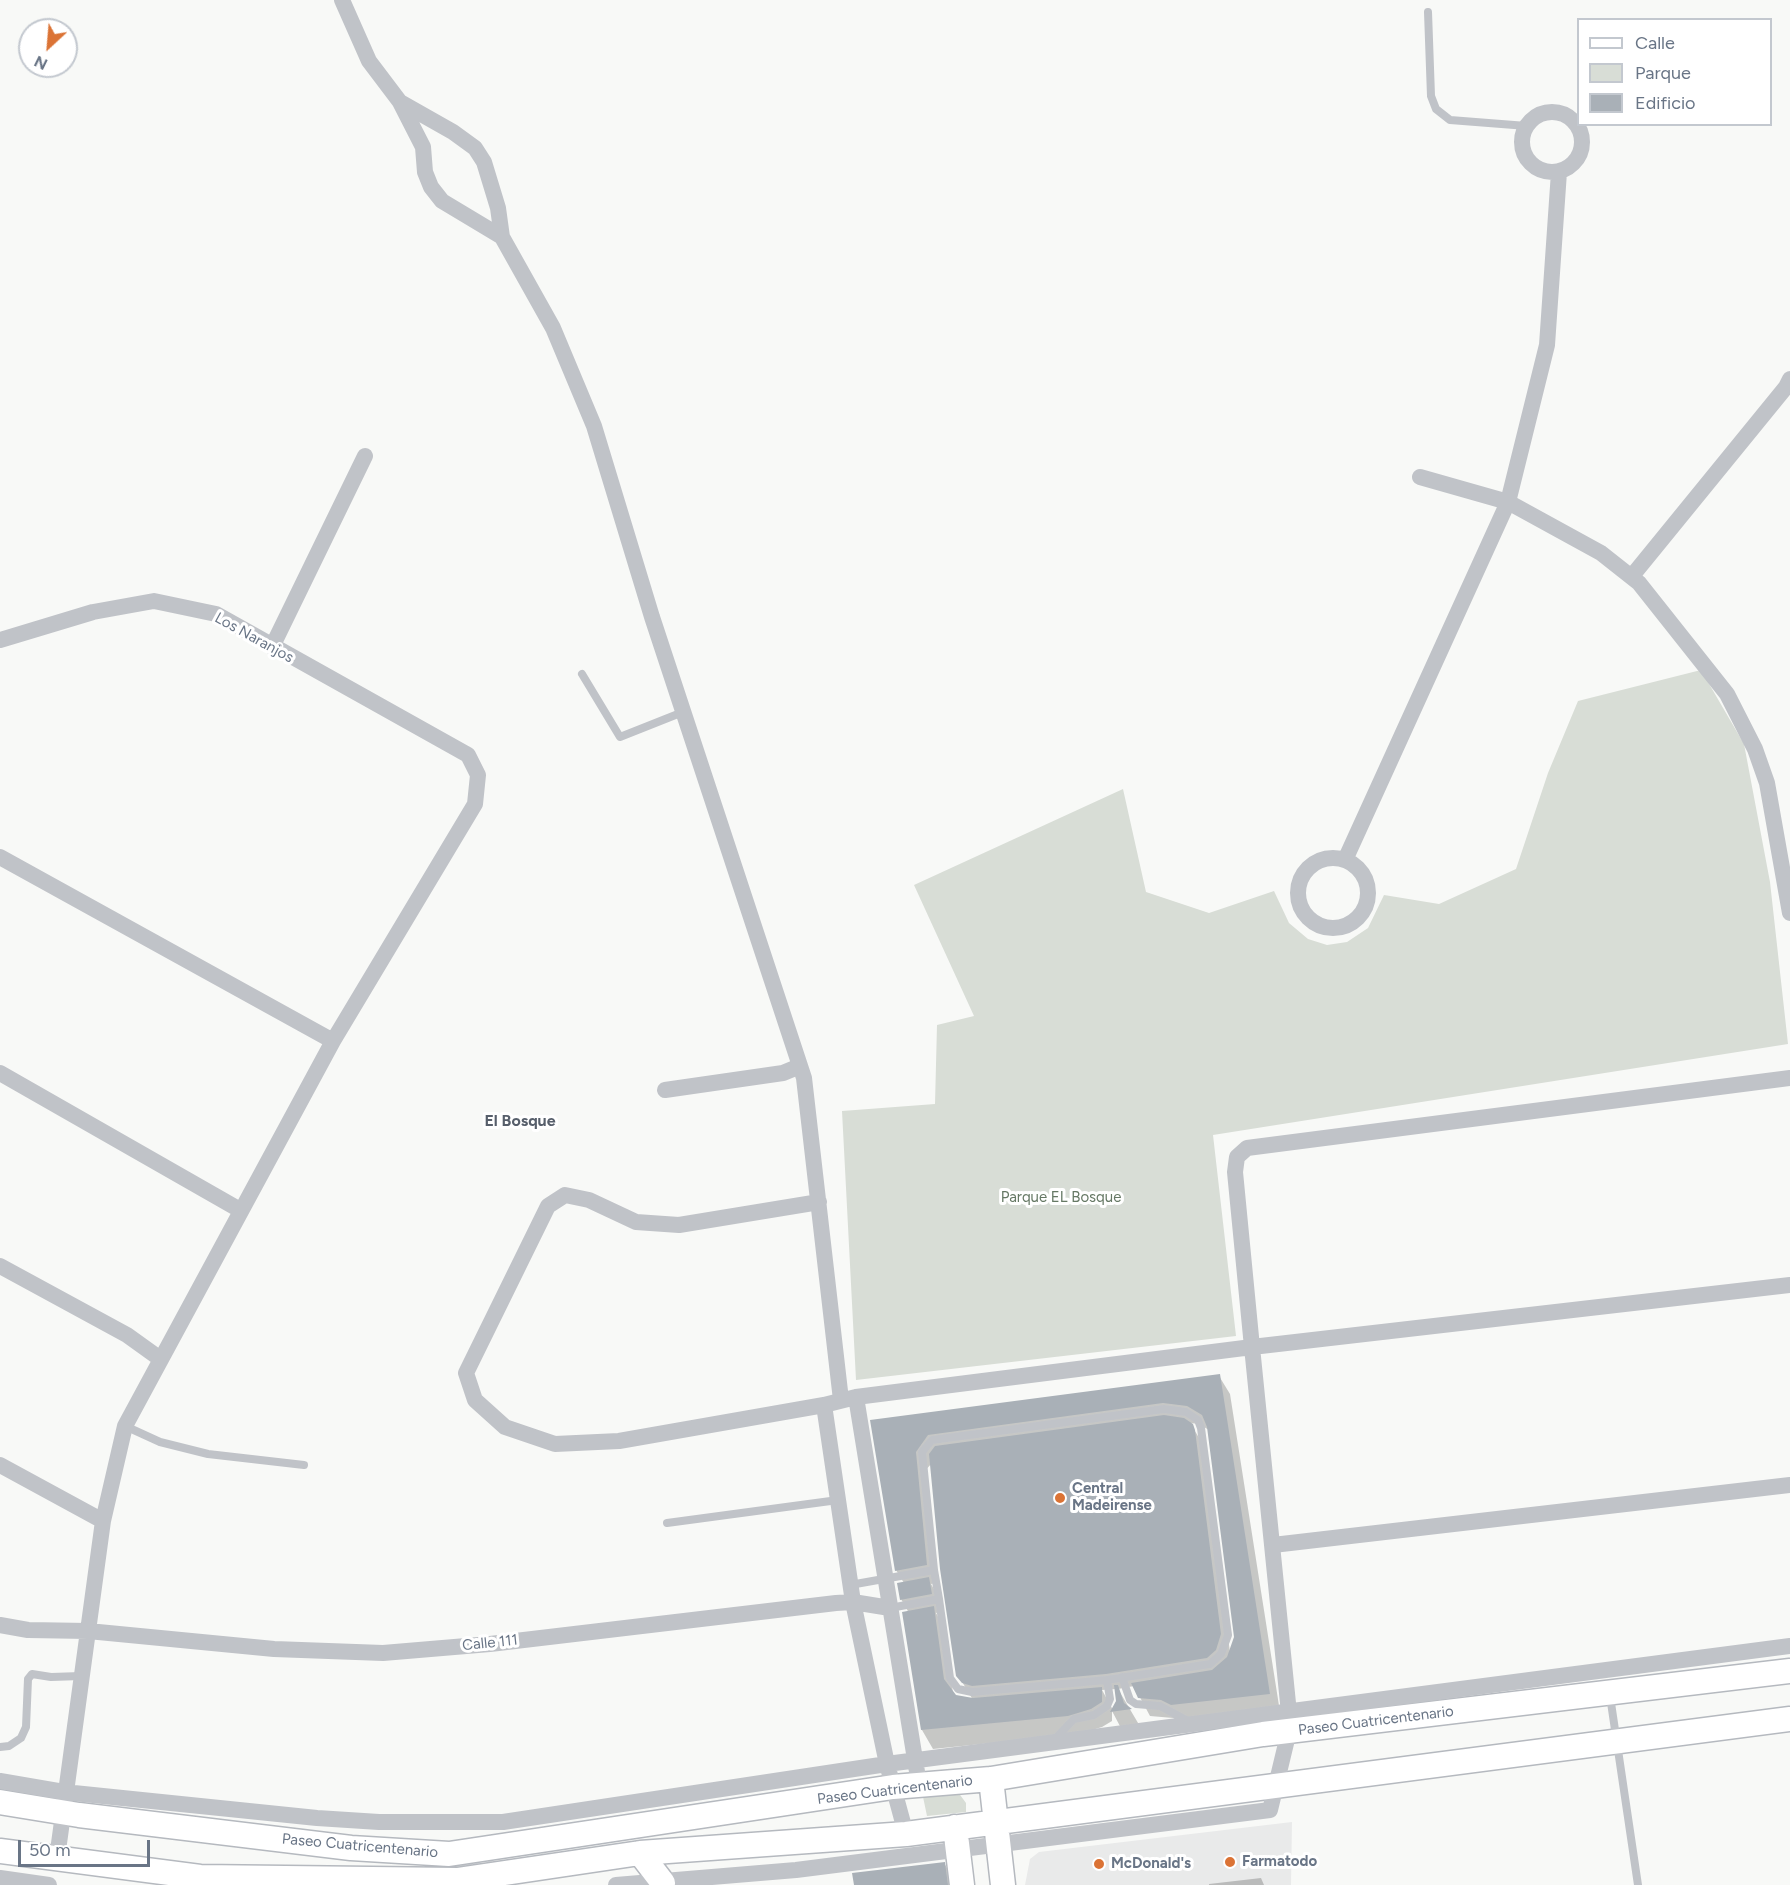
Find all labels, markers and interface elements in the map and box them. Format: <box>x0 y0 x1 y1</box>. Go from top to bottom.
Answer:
north arrow <box>18 18 78 78</box>
legend <box>1577 18 1772 126</box>
text: Calle <box>1635 32 1675 54</box>
text: N <box>31 52 50 74</box>
text: Parque <box>1635 62 1691 84</box>
text: Edificio <box>1635 92 1696 114</box>
street label: Los Naranjos <box>211 609 297 667</box>
district label: El Bosque <box>484 1111 556 1131</box>
park label: Parque EL Bosque <box>1001 1189 1121 1207</box>
place label: Central Madeirense <box>1072 1480 1152 1515</box>
marker: Central Madeirense <box>1053 1491 1067 1505</box>
street label: Calle 111 <box>461 1631 519 1655</box>
street label: Paseo Cuatricentenario <box>1297 1703 1455 1739</box>
street label: Paseo Cuatricentenario <box>816 1772 974 1808</box>
scale bar <box>21 1828 153 1866</box>
street label: Paseo Cuatricentenario <box>281 1830 439 1862</box>
text: 50 m <box>29 1839 71 1861</box>
place label: Farmatodo <box>1242 1853 1317 1871</box>
place label: McDonald's <box>1111 1855 1191 1873</box>
marker: Farmatodo <box>1223 1855 1237 1869</box>
marker: McDonald's <box>1092 1857 1106 1871</box>

